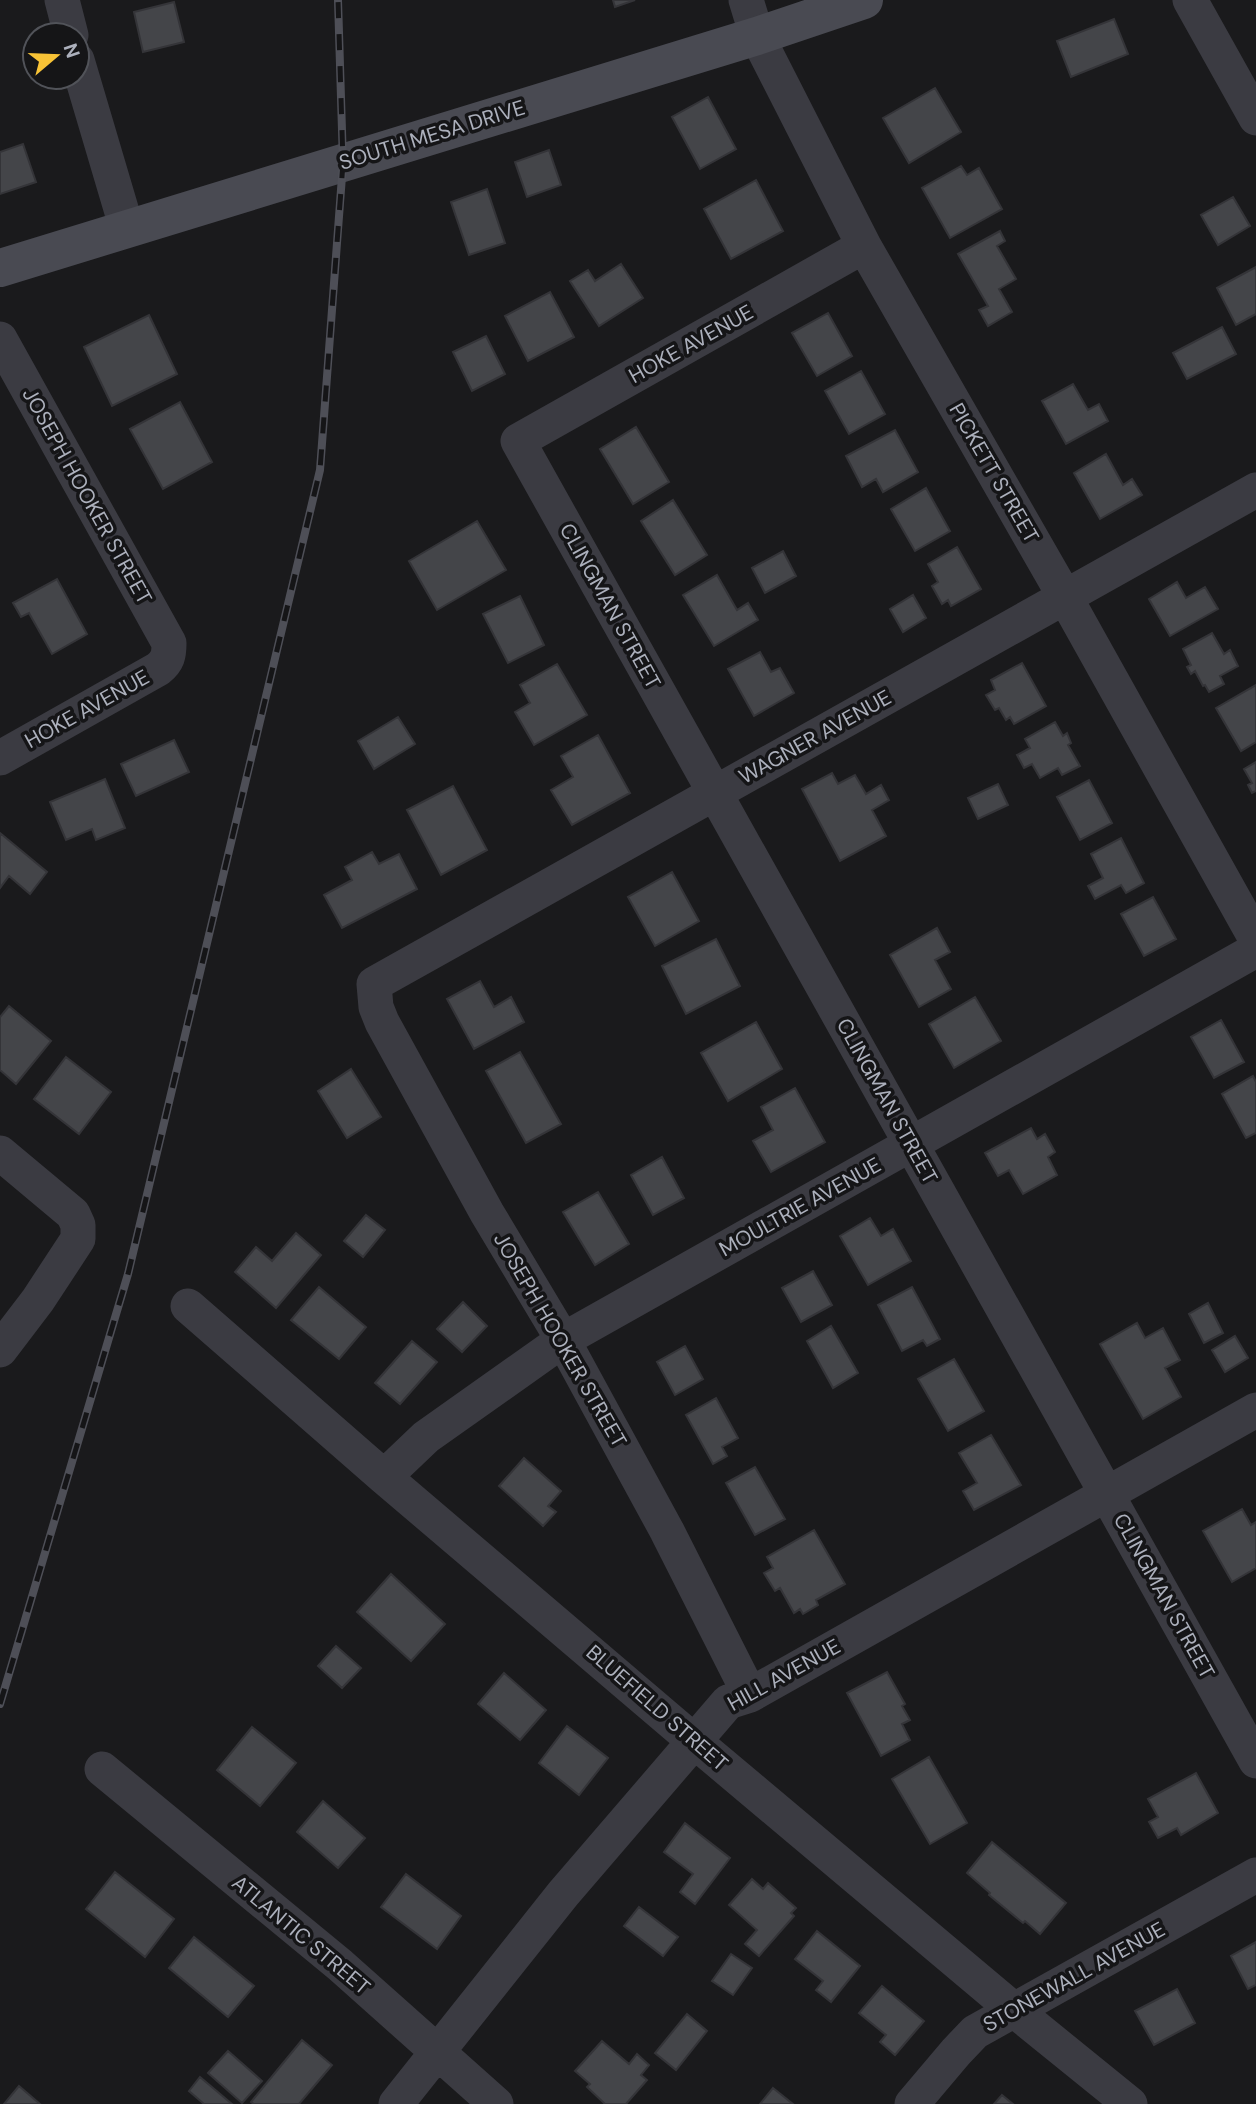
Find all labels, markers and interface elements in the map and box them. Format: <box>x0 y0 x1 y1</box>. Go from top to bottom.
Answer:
north arrow <box>21 21 91 91</box>
text: N <box>58 40 86 61</box>
street label: SOUTH MESA DRIVE <box>336 93 528 177</box>
street label: HOKE AVENUE <box>624 298 758 390</box>
street label: JOSEPH HOOKER STREET <box>16 383 158 609</box>
street label: PICKETT STREET <box>943 398 1045 548</box>
street label: CLINGMAN STREET <box>553 518 667 694</box>
street label: HOKE AVENUE <box>20 663 154 755</box>
street label: WAGNER AVENUE <box>734 683 896 791</box>
street label: CLINGMAN STREET <box>830 1013 944 1189</box>
street label: MOULTRIE AVENUE <box>714 1151 886 1263</box>
street label: JOSEPH HOOKER STREET <box>487 1228 633 1453</box>
street label: CLINGMAN STREET <box>1107 1508 1221 1684</box>
street label: HILL AVENUE <box>723 1632 845 1718</box>
street label: BLUEFIELD STREET <box>580 1639 734 1778</box>
street label: ATLANTIC STREET <box>226 1869 376 2001</box>
street label: STONEWALL AVENUE <box>978 1915 1170 2039</box>

